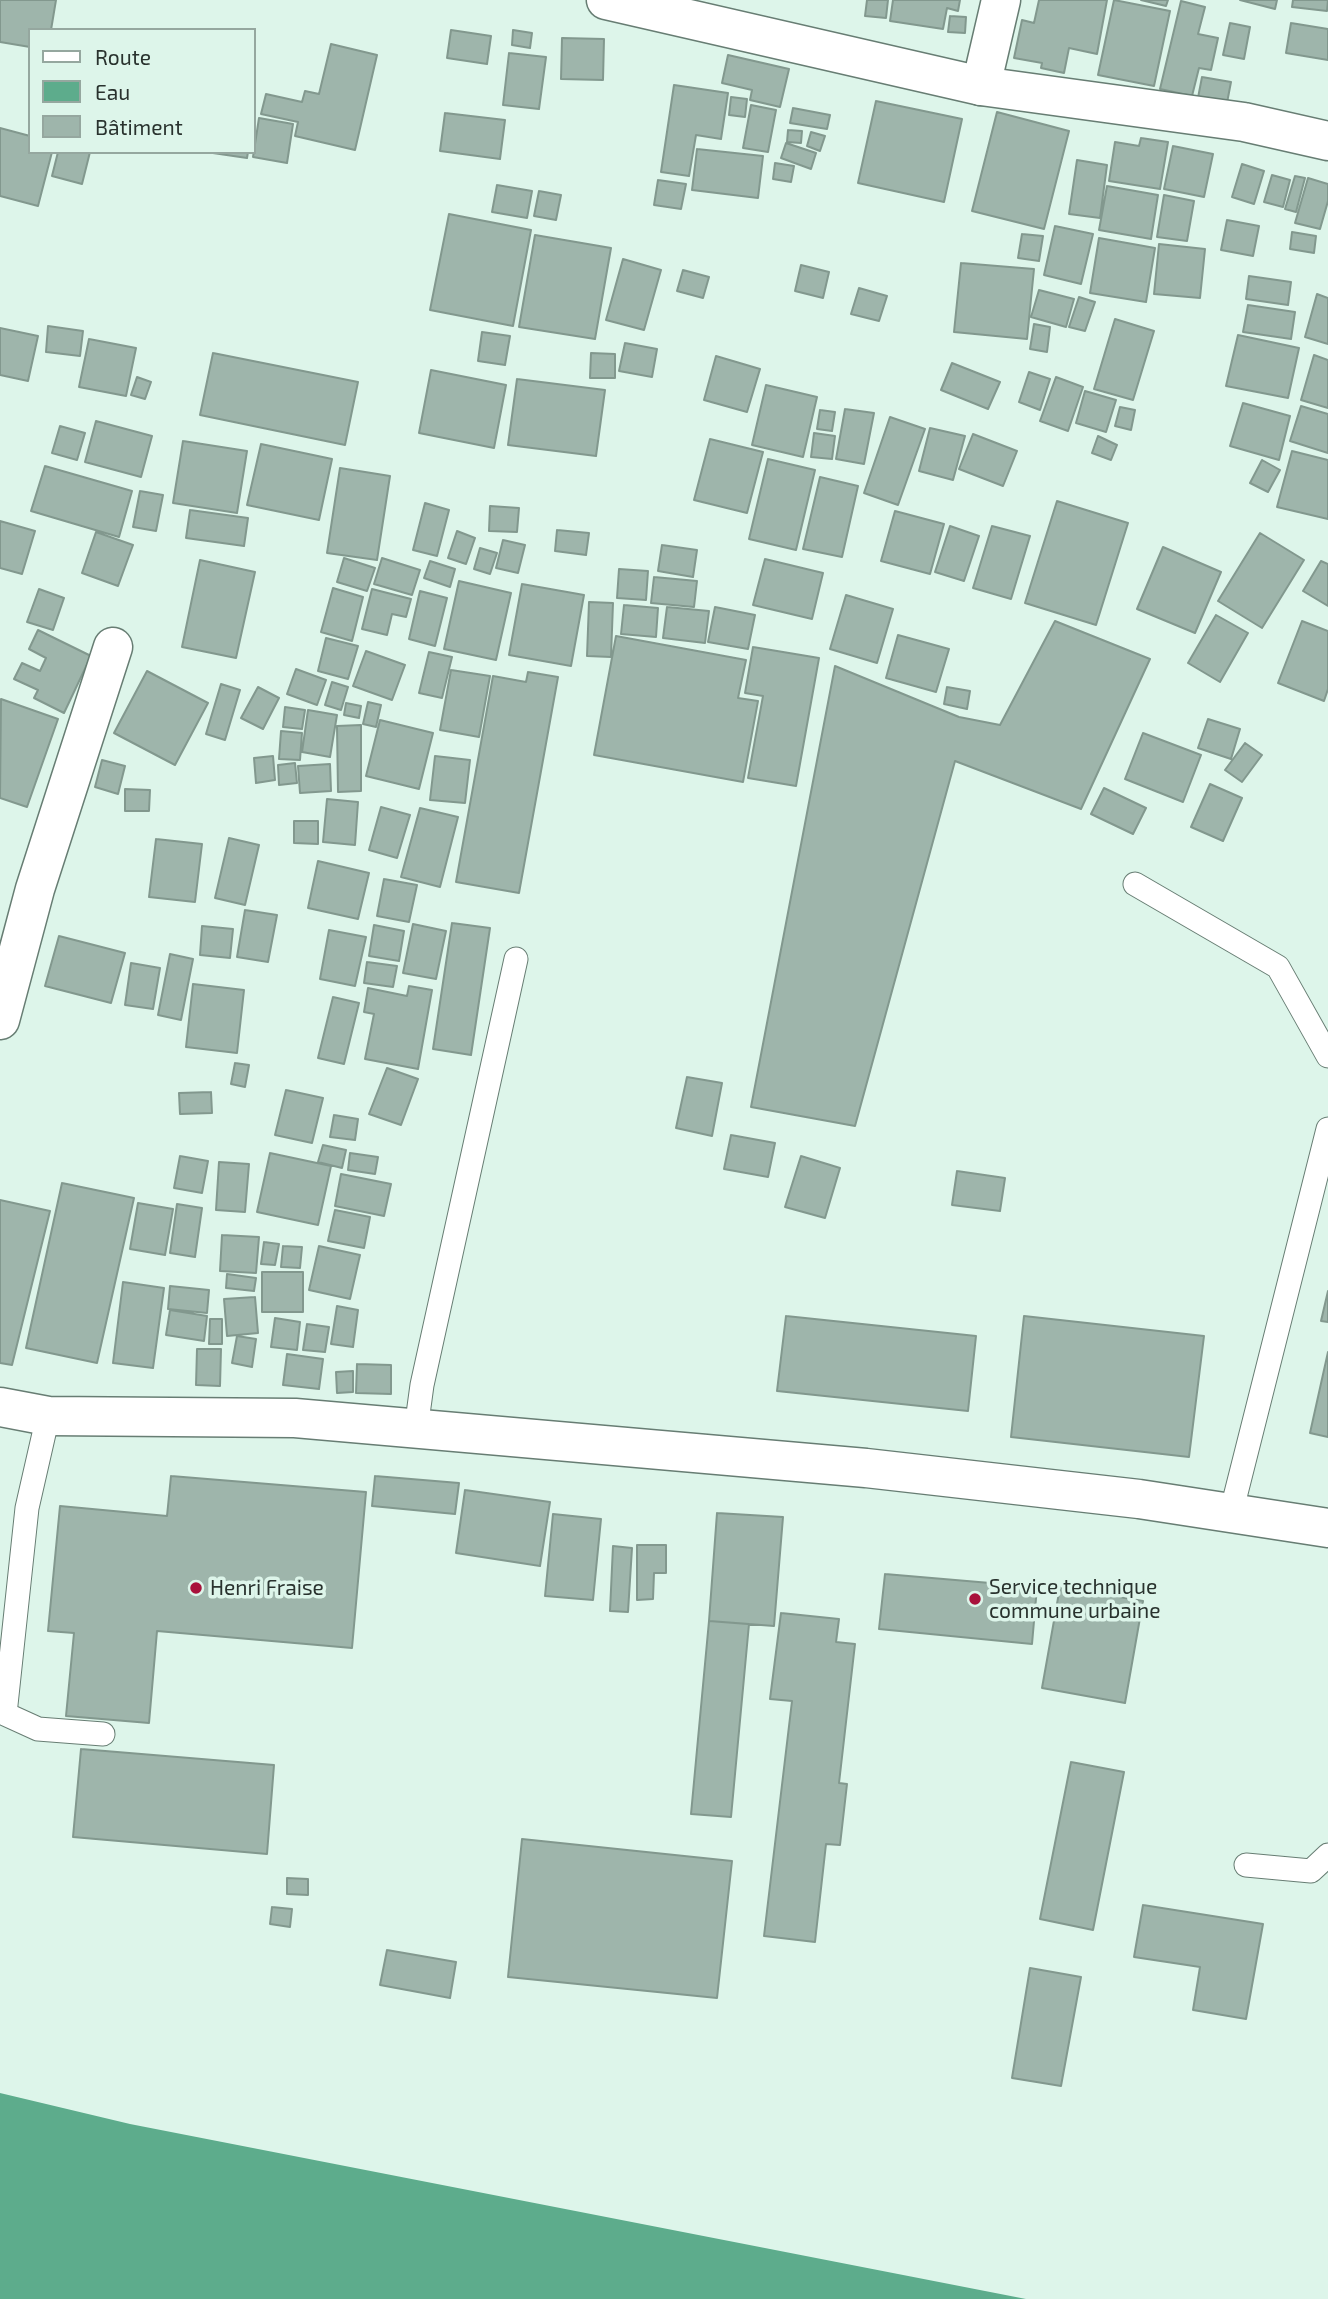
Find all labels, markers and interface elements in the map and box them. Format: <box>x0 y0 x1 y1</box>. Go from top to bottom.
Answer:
legend <box>28 28 256 154</box>
text: Route <box>95 44 151 69</box>
text: Eau <box>95 79 130 104</box>
text: Bâtiment <box>95 114 183 139</box>
place label: Service technique commune urbaine <box>989 1574 1161 1624</box>
place label: Henri Fraise <box>210 1575 324 1601</box>
marker: Henri Fraise <box>188 1580 204 1596</box>
marker: Service technique commune urbaine <box>967 1591 983 1607</box>

